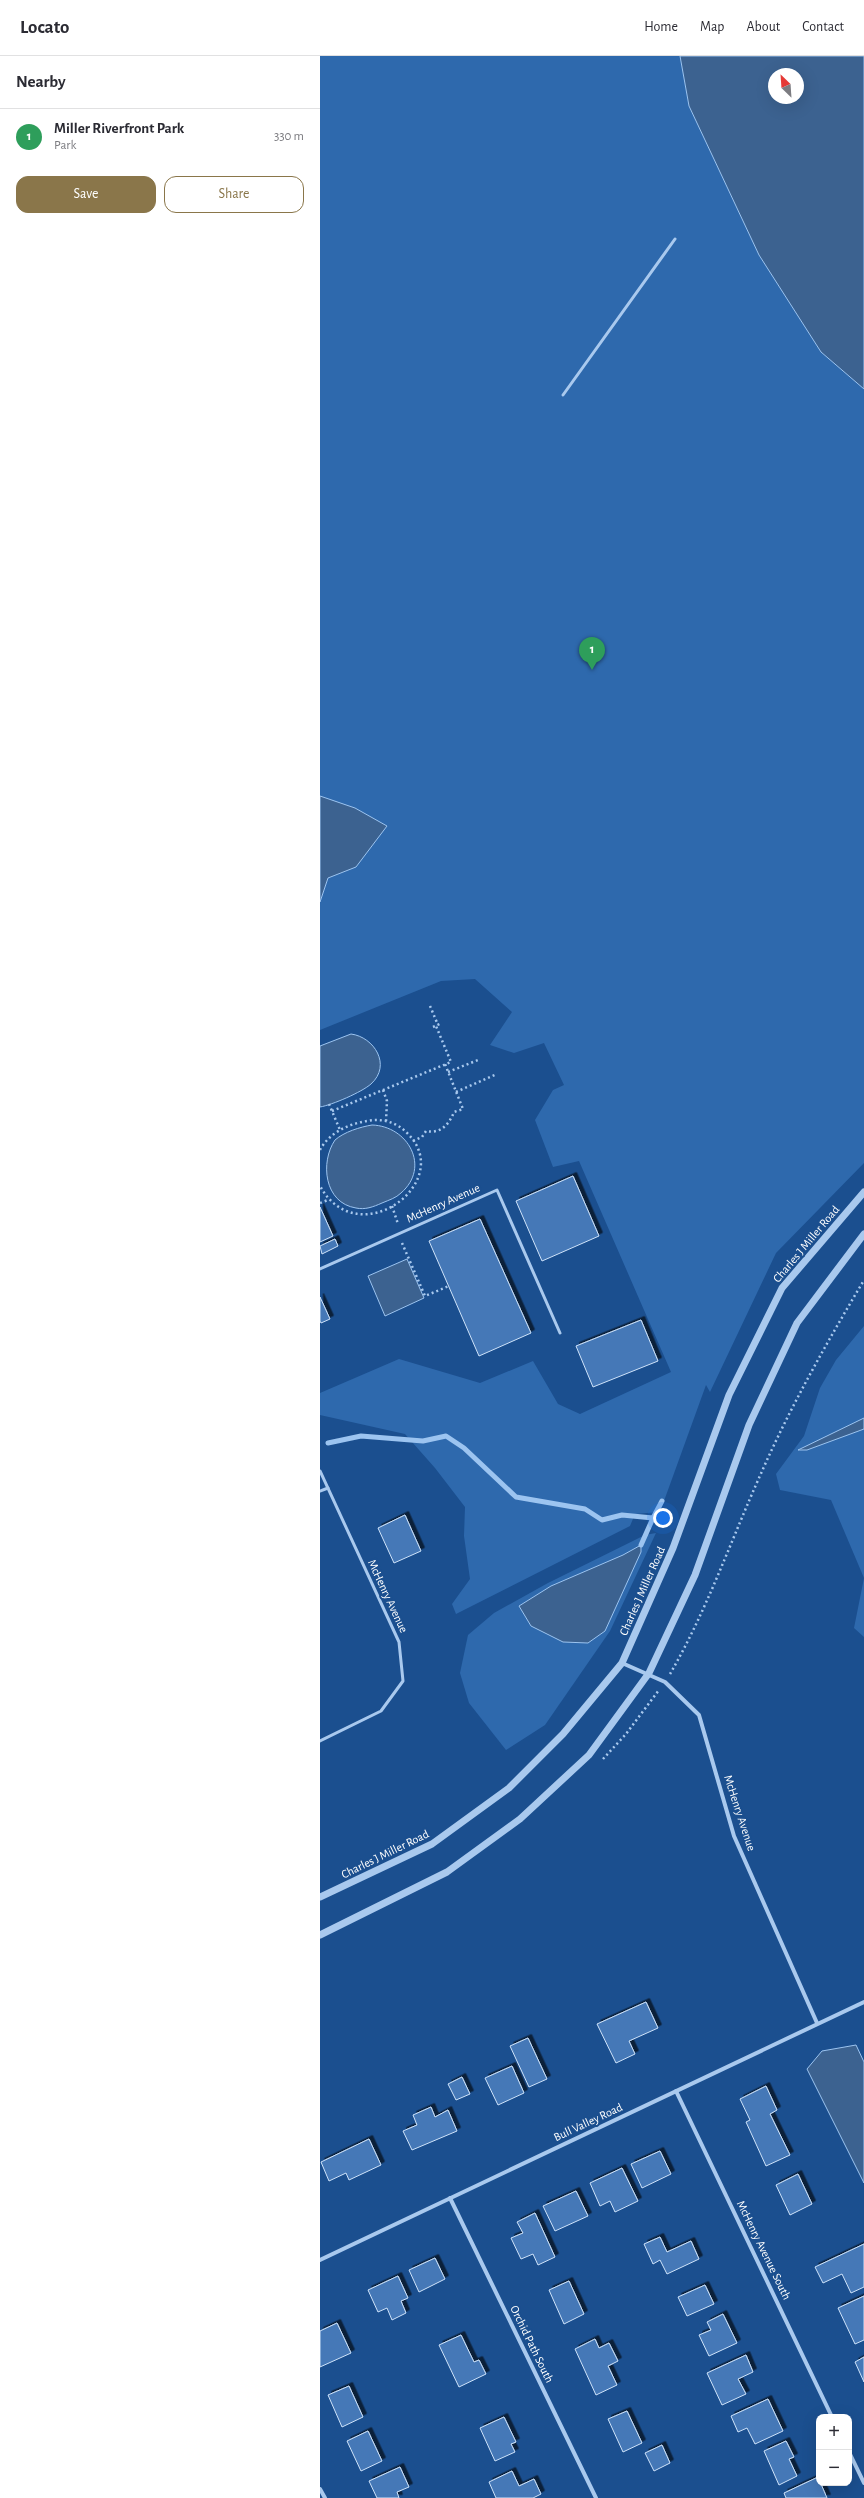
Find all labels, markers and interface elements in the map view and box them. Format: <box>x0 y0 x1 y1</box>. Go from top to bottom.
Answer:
text: Locato <box>20 18 69 37</box>
text: Home <box>644 20 678 34</box>
text: Map <box>700 20 724 34</box>
text: About <box>746 20 780 34</box>
text: Contact <box>802 20 844 34</box>
north arrow <box>768 68 804 104</box>
text: Nearby <box>16 73 66 90</box>
text: Miller Riverfront Park <box>54 121 184 136</box>
text: 1 <box>27 130 31 143</box>
text: 330 m <box>274 130 304 143</box>
text: Park <box>54 139 76 152</box>
button: Save <box>16 176 156 213</box>
button: Share <box>164 176 304 213</box>
pin: 1 <box>579 637 605 670</box>
street label: McHenry Avenue <box>404 1181 482 1225</box>
street label: Charles J Miller Road <box>771 1203 841 1285</box>
your location <box>653 1508 673 1528</box>
street label: Charles J Miller Road <box>617 1545 667 1637</box>
street label: McHenry Avenue <box>365 1558 410 1635</box>
street label: McHenry Avenue <box>721 1774 758 1853</box>
street label: Charles J Miller Road <box>339 1828 431 1880</box>
street label: Bull Valley Road <box>552 2101 625 2144</box>
street label: McHenry Avenue South <box>734 2199 793 2302</box>
street label: Orchid Path South <box>508 2303 556 2385</box>
map controls <box>816 2414 852 2486</box>
button: + <box>816 2414 852 2450</box>
button: − <box>816 2450 852 2486</box>

